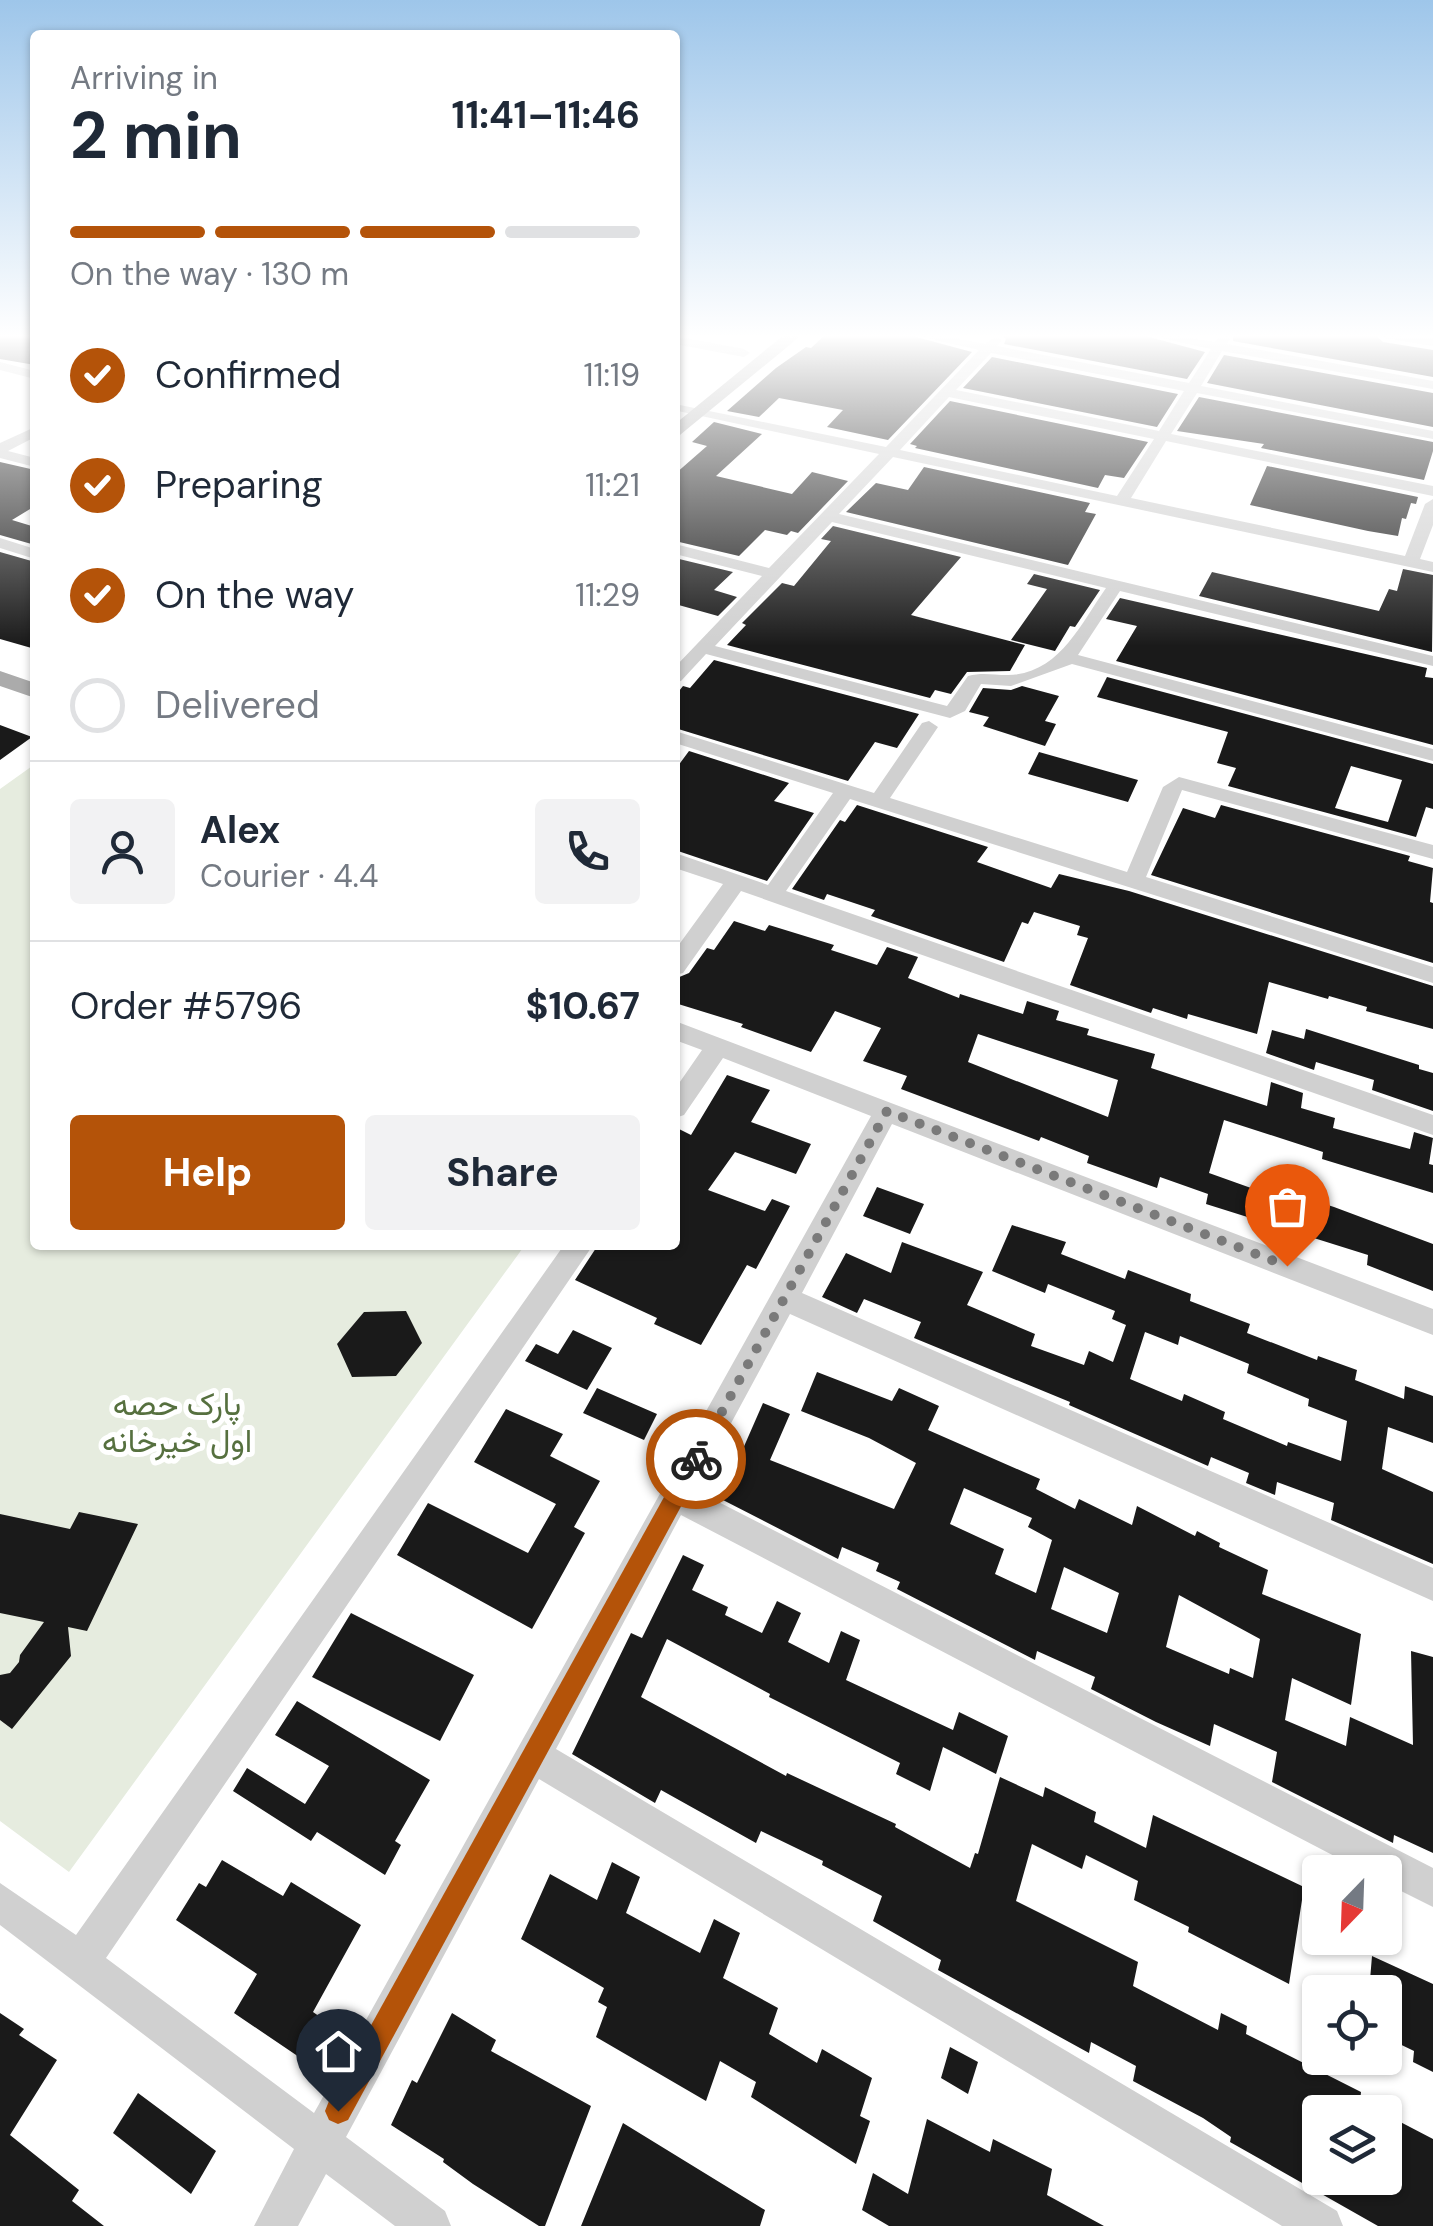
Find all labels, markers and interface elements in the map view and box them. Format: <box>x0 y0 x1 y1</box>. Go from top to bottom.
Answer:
text: Arriving in <box>70 57 218 99</box>
text: 11:41–11:46 <box>452 90 640 140</box>
text: 2 min <box>70 94 242 178</box>
text: On the way · 130 m <box>70 253 349 295</box>
icon: check <box>70 348 125 403</box>
text: Confirmed <box>155 350 341 400</box>
text: 11:19 <box>583 354 640 396</box>
icon: check <box>70 458 125 513</box>
text: Preparing <box>155 460 323 510</box>
text: 11:21 <box>585 464 640 506</box>
icon: check <box>70 568 125 623</box>
text: On the way <box>155 570 354 620</box>
text: 11:29 <box>575 574 640 616</box>
text: Delivered <box>155 680 320 730</box>
button: person <box>70 799 175 904</box>
button: phone <box>535 799 640 904</box>
text: Alex <box>200 805 280 855</box>
text: Courier · 4.4 <box>200 855 378 897</box>
text: Order #5796 <box>70 981 302 1031</box>
text: $10.67 <box>525 981 640 1031</box>
button: Help <box>70 1115 345 1230</box>
button: Share <box>365 1115 640 1230</box>
pin <box>1245 1164 1330 1267</box>
icon: bag <box>1260 1179 1315 1234</box>
park label: پارک حصه اول خیرخانه <box>102 1383 252 1462</box>
courier <box>646 1409 746 1509</box>
icon: bike <box>669 1432 724 1487</box>
north arrow <box>1302 1855 1402 1955</box>
map controls <box>1302 1855 1402 2195</box>
button: locate <box>1302 1975 1402 2075</box>
pin <box>296 2009 381 2112</box>
icon: home <box>311 2024 366 2079</box>
button: layers <box>1302 2095 1402 2195</box>

